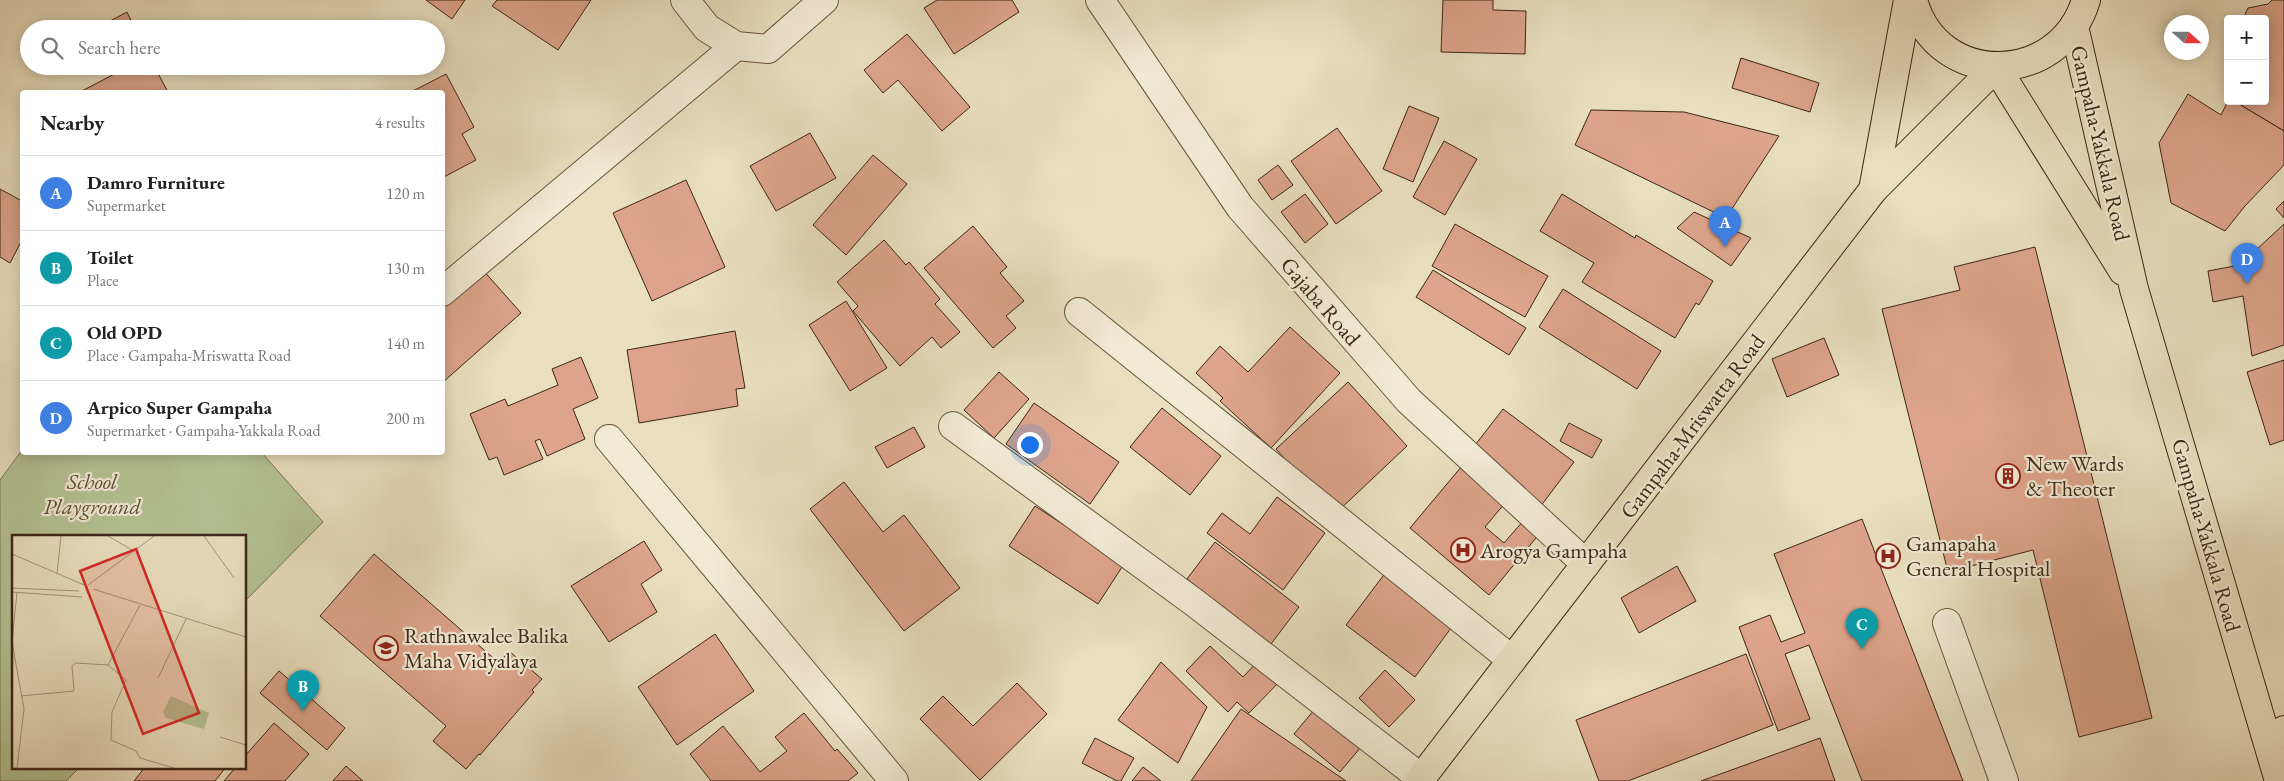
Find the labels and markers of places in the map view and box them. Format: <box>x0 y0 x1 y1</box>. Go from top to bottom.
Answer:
pin: A <box>1709 206 1741 247</box>
pin: D <box>2231 243 2263 284</box>
place label: New Wards & Theoter <box>2026 449 2124 503</box>
building icon: New Wards & Theoter <box>1995 463 2021 489</box>
place label: Gamapaha General Hospital <box>1906 529 2050 583</box>
place label: Arogya Gampaha <box>1479 536 1628 565</box>
hospital icon: Arogya Gampaha <box>1450 537 1476 563</box>
hospital icon: Gamapaha General Hospital <box>1875 543 1901 569</box>
pin: C <box>1846 608 1878 649</box>
place label: Rathnawalee Balika Maha Vidyalaya <box>404 621 568 675</box>
school or university icon: Rathnawalee Balika Maha Vidyalaya <box>373 635 399 661</box>
pin: B <box>287 670 319 711</box>

